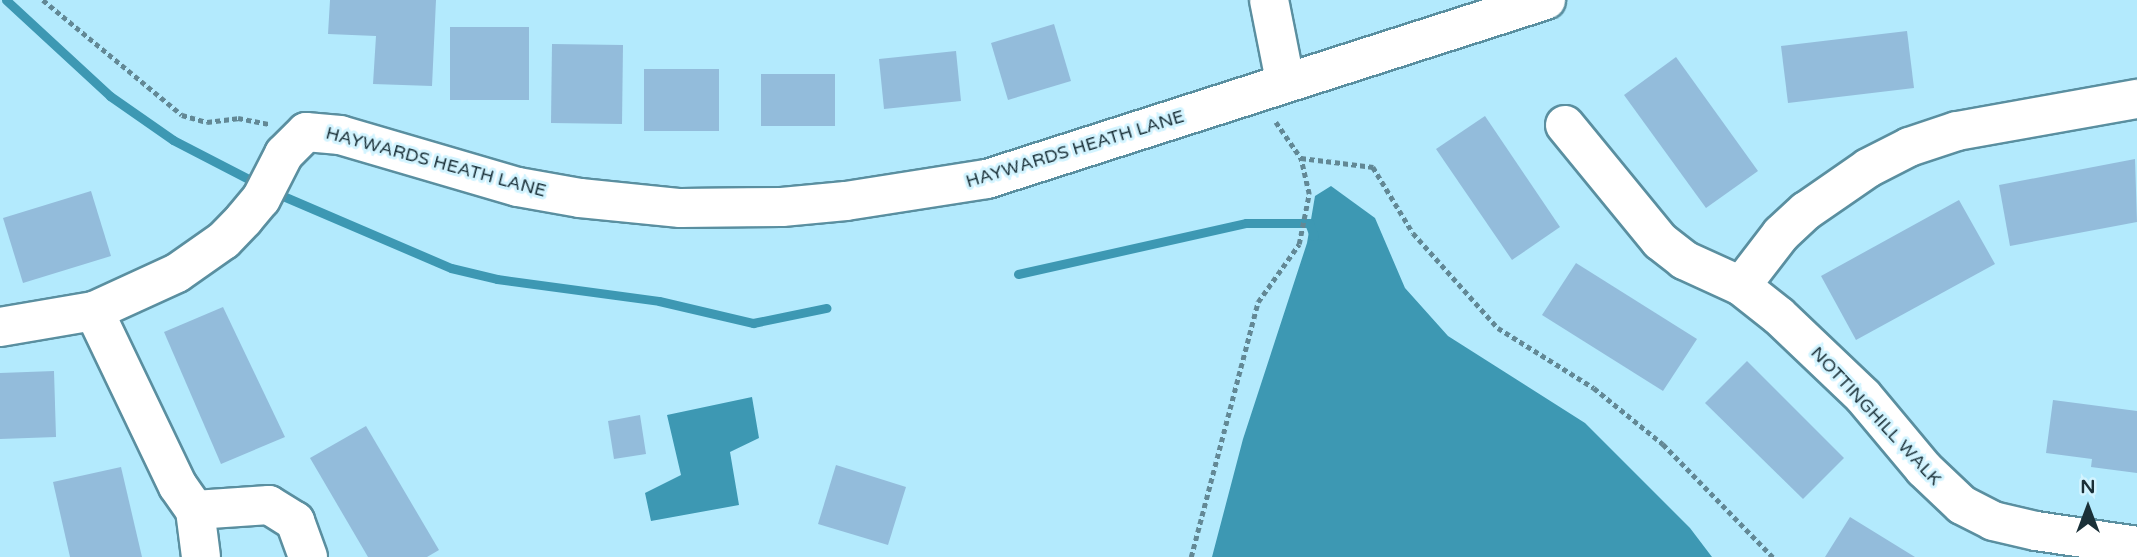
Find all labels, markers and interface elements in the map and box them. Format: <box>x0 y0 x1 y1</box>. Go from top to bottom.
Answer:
street label: HAYWARDS HEATH LANE <box>963 105 1187 193</box>
street label: HAYWARDS HEATH LANE <box>323 122 549 202</box>
street label: NOTTINGHILL WALK <box>1806 342 1946 490</box>
north arrow <box>2053 473 2123 543</box>
text: N <box>2080 476 2096 498</box>

